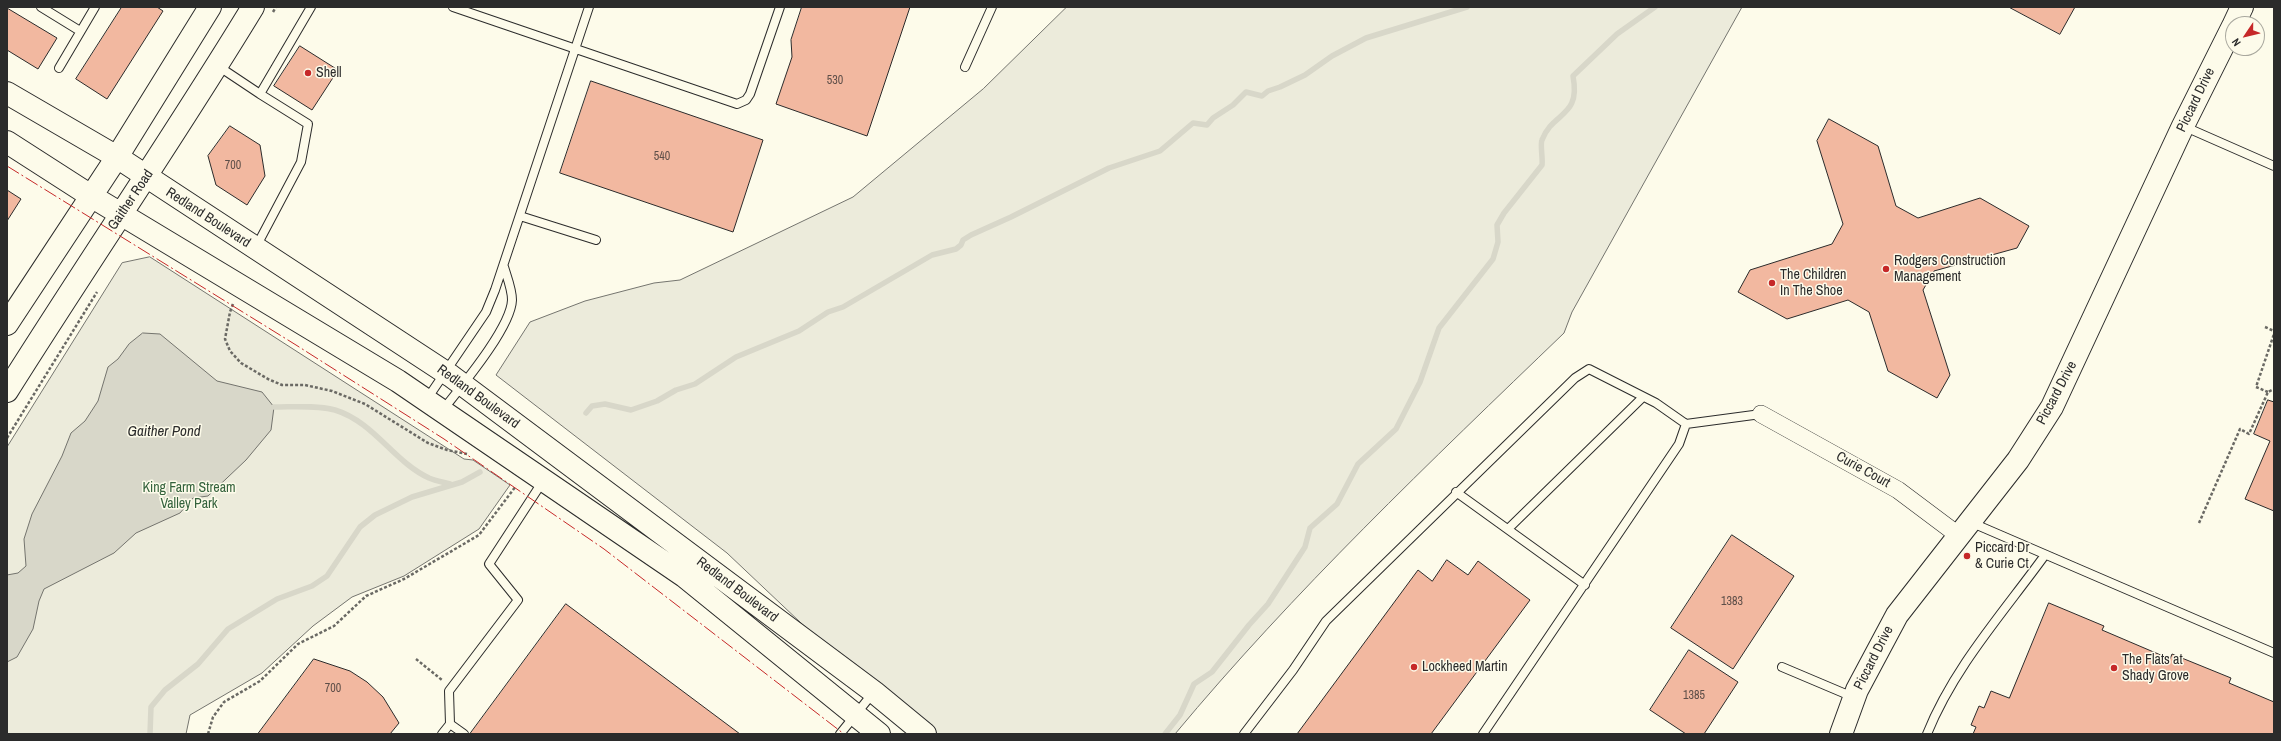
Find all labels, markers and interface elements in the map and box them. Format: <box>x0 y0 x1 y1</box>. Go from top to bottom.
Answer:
north arrow <box>2225 16 2265 56</box>
text: N <box>2228 36 2244 49</box>
place label: Shell <box>316 65 342 81</box>
street label: Piccard Drive <box>2173 65 2219 135</box>
marker: Shell <box>303 68 313 78</box>
house number: 530 <box>827 74 843 88</box>
house number: 540 <box>654 150 670 164</box>
house number: 700 <box>225 159 241 173</box>
street label: Gaither Road <box>105 167 157 233</box>
street label: Redland Boulevard <box>162 184 254 252</box>
place label: Rodgers Construction Management <box>1894 253 2006 286</box>
marker: Rodgers Construction Management <box>1881 264 1891 274</box>
place label: The Children In The Shoe <box>1780 267 1846 300</box>
marker: The Children In The Shoe <box>1767 278 1777 288</box>
street label: Piccard Drive <box>2033 358 2081 428</box>
street label: Redland Boulevard <box>434 362 522 432</box>
water label: Gaither Pond <box>127 423 201 441</box>
street label: Curie Court <box>1833 448 1893 492</box>
park label: King Farm Stream Valley Park <box>142 480 236 512</box>
place label: Piccard Dr & Curie Ct <box>1975 540 2029 572</box>
marker: Piccard Dr & Curie Ct <box>1962 551 1972 561</box>
street label: Redland Boulevard <box>693 554 781 626</box>
house number: 1383 <box>1721 595 1743 609</box>
street label: Piccard Drive <box>1851 623 1897 693</box>
place label: The Flats at Shady Grove <box>2122 652 2189 684</box>
place label: Lockheed Martin <box>1422 659 1508 675</box>
marker: Lockheed Martin <box>1409 662 1419 672</box>
marker: The Flats at Shady Grove <box>2109 663 2119 673</box>
house number: 700 <box>325 682 341 696</box>
house number: 1385 <box>1683 689 1705 703</box>

